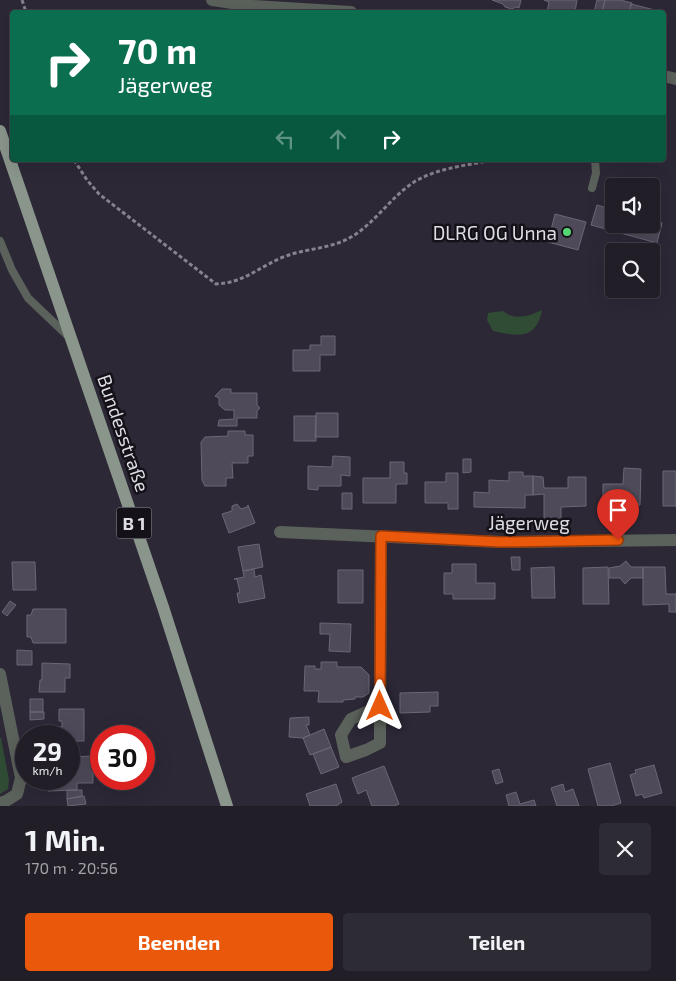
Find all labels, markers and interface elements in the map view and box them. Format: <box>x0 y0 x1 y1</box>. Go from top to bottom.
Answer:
text: 70 m <box>118 29 197 71</box>
icon: right <box>35 30 100 95</box>
text: Jägerweg <box>118 71 213 97</box>
icon: left <box>271 125 299 153</box>
icon: ahead <box>324 125 352 153</box>
icon: right <box>377 125 405 153</box>
map controls <box>605 178 660 298</box>
button: sound <box>605 178 660 233</box>
place label: DLRG OG Unna <box>433 221 557 244</box>
marker: DLRG OG Unna <box>561 226 573 238</box>
button: search <box>605 243 660 298</box>
street label: Bundesstraße <box>93 371 155 495</box>
pin <box>597 489 639 540</box>
icon: arrive <box>604 496 632 524</box>
road number: B 1 <box>116 508 152 538</box>
street label: Jägerweg <box>488 511 570 534</box>
position arrow <box>353 679 405 731</box>
speed limit sign: 30 <box>90 725 155 790</box>
text: 29 <box>33 736 62 766</box>
text: km/h <box>33 763 62 777</box>
text: 1 Min. <box>25 821 106 857</box>
button: close <box>599 823 651 875</box>
text: 170 m · 20:56 <box>25 858 118 877</box>
button: Beenden <box>25 913 333 971</box>
button: Teilen <box>343 913 651 971</box>

